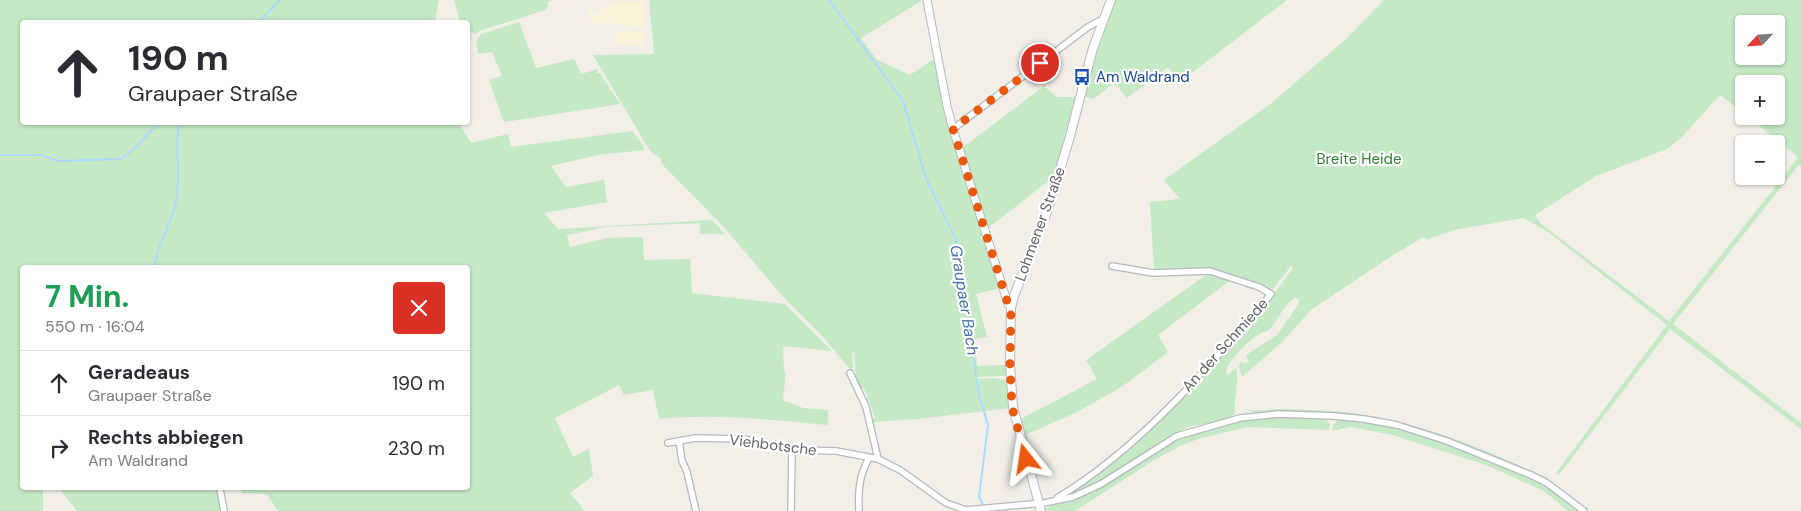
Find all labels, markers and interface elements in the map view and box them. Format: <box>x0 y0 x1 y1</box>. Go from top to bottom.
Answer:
north arrow <box>1735 15 1785 65</box>
map controls <box>1735 15 1785 185</box>
text: 190 m <box>128 35 229 81</box>
icon: ahead <box>45 40 110 105</box>
pin <box>1019 42 1061 84</box>
icon: arrive <box>1026 49 1054 77</box>
bus stop icon: Am Waldrand <box>1072 67 1092 87</box>
place label: Am Waldrand <box>1096 67 1190 87</box>
button: + <box>1735 75 1785 125</box>
text: Graupaer Straße <box>128 79 298 108</box>
button: − <box>1735 135 1785 185</box>
park label: Breite Heide <box>1317 149 1401 169</box>
street label: Lohmener Straße <box>1010 164 1070 284</box>
water label: Graupaer Bach <box>945 243 984 357</box>
text: 7 Min. <box>45 277 129 316</box>
button: close <box>393 282 445 334</box>
street label: An der Schmiede <box>1178 294 1272 396</box>
text: 550 m · 16:04 <box>45 316 145 337</box>
text: Geradeaus <box>88 360 190 385</box>
icon: ahead <box>45 369 73 397</box>
text: 190 m <box>392 371 445 396</box>
text: Graupaer Straße <box>88 385 212 406</box>
text: Rechts abbiegen <box>88 425 243 450</box>
street label: Viehbotsche <box>728 430 818 460</box>
position arrow <box>999 432 1051 484</box>
icon: right <box>45 434 73 462</box>
text: 230 m <box>388 436 445 461</box>
text: Am Waldrand <box>88 450 188 471</box>

